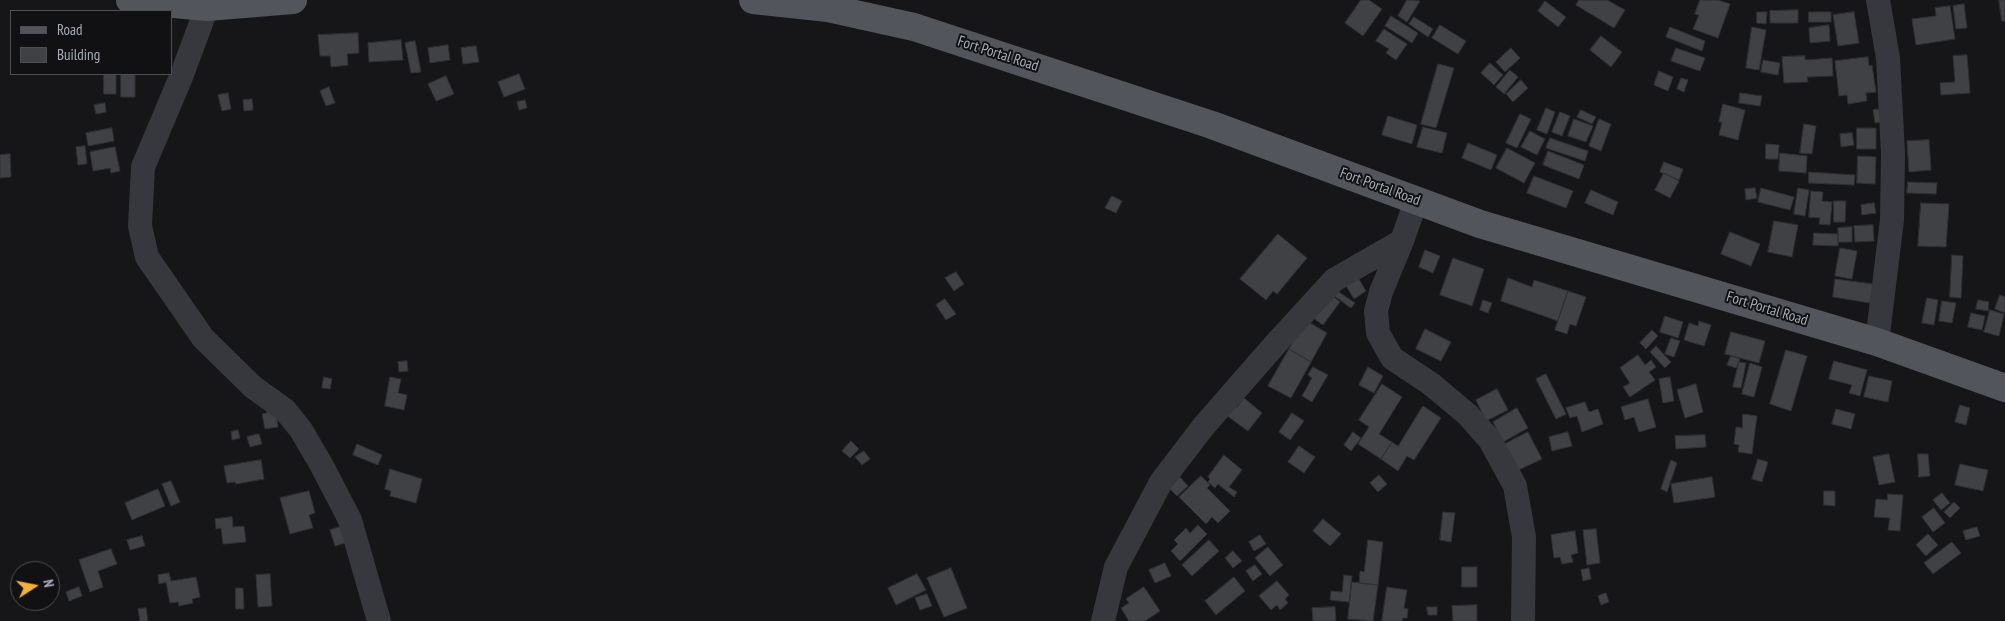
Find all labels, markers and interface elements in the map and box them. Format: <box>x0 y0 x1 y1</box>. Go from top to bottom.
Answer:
legend <box>10 10 172 75</box>
text: Road <box>57 20 83 39</box>
street label: Fort Portal Road <box>955 32 1041 76</box>
text: Building <box>57 45 100 64</box>
street label: Fort Portal Road <box>1337 164 1423 210</box>
street label: Fort Portal Road <box>1724 288 1810 330</box>
north arrow <box>10 561 60 611</box>
text: N <box>39 578 58 589</box>

